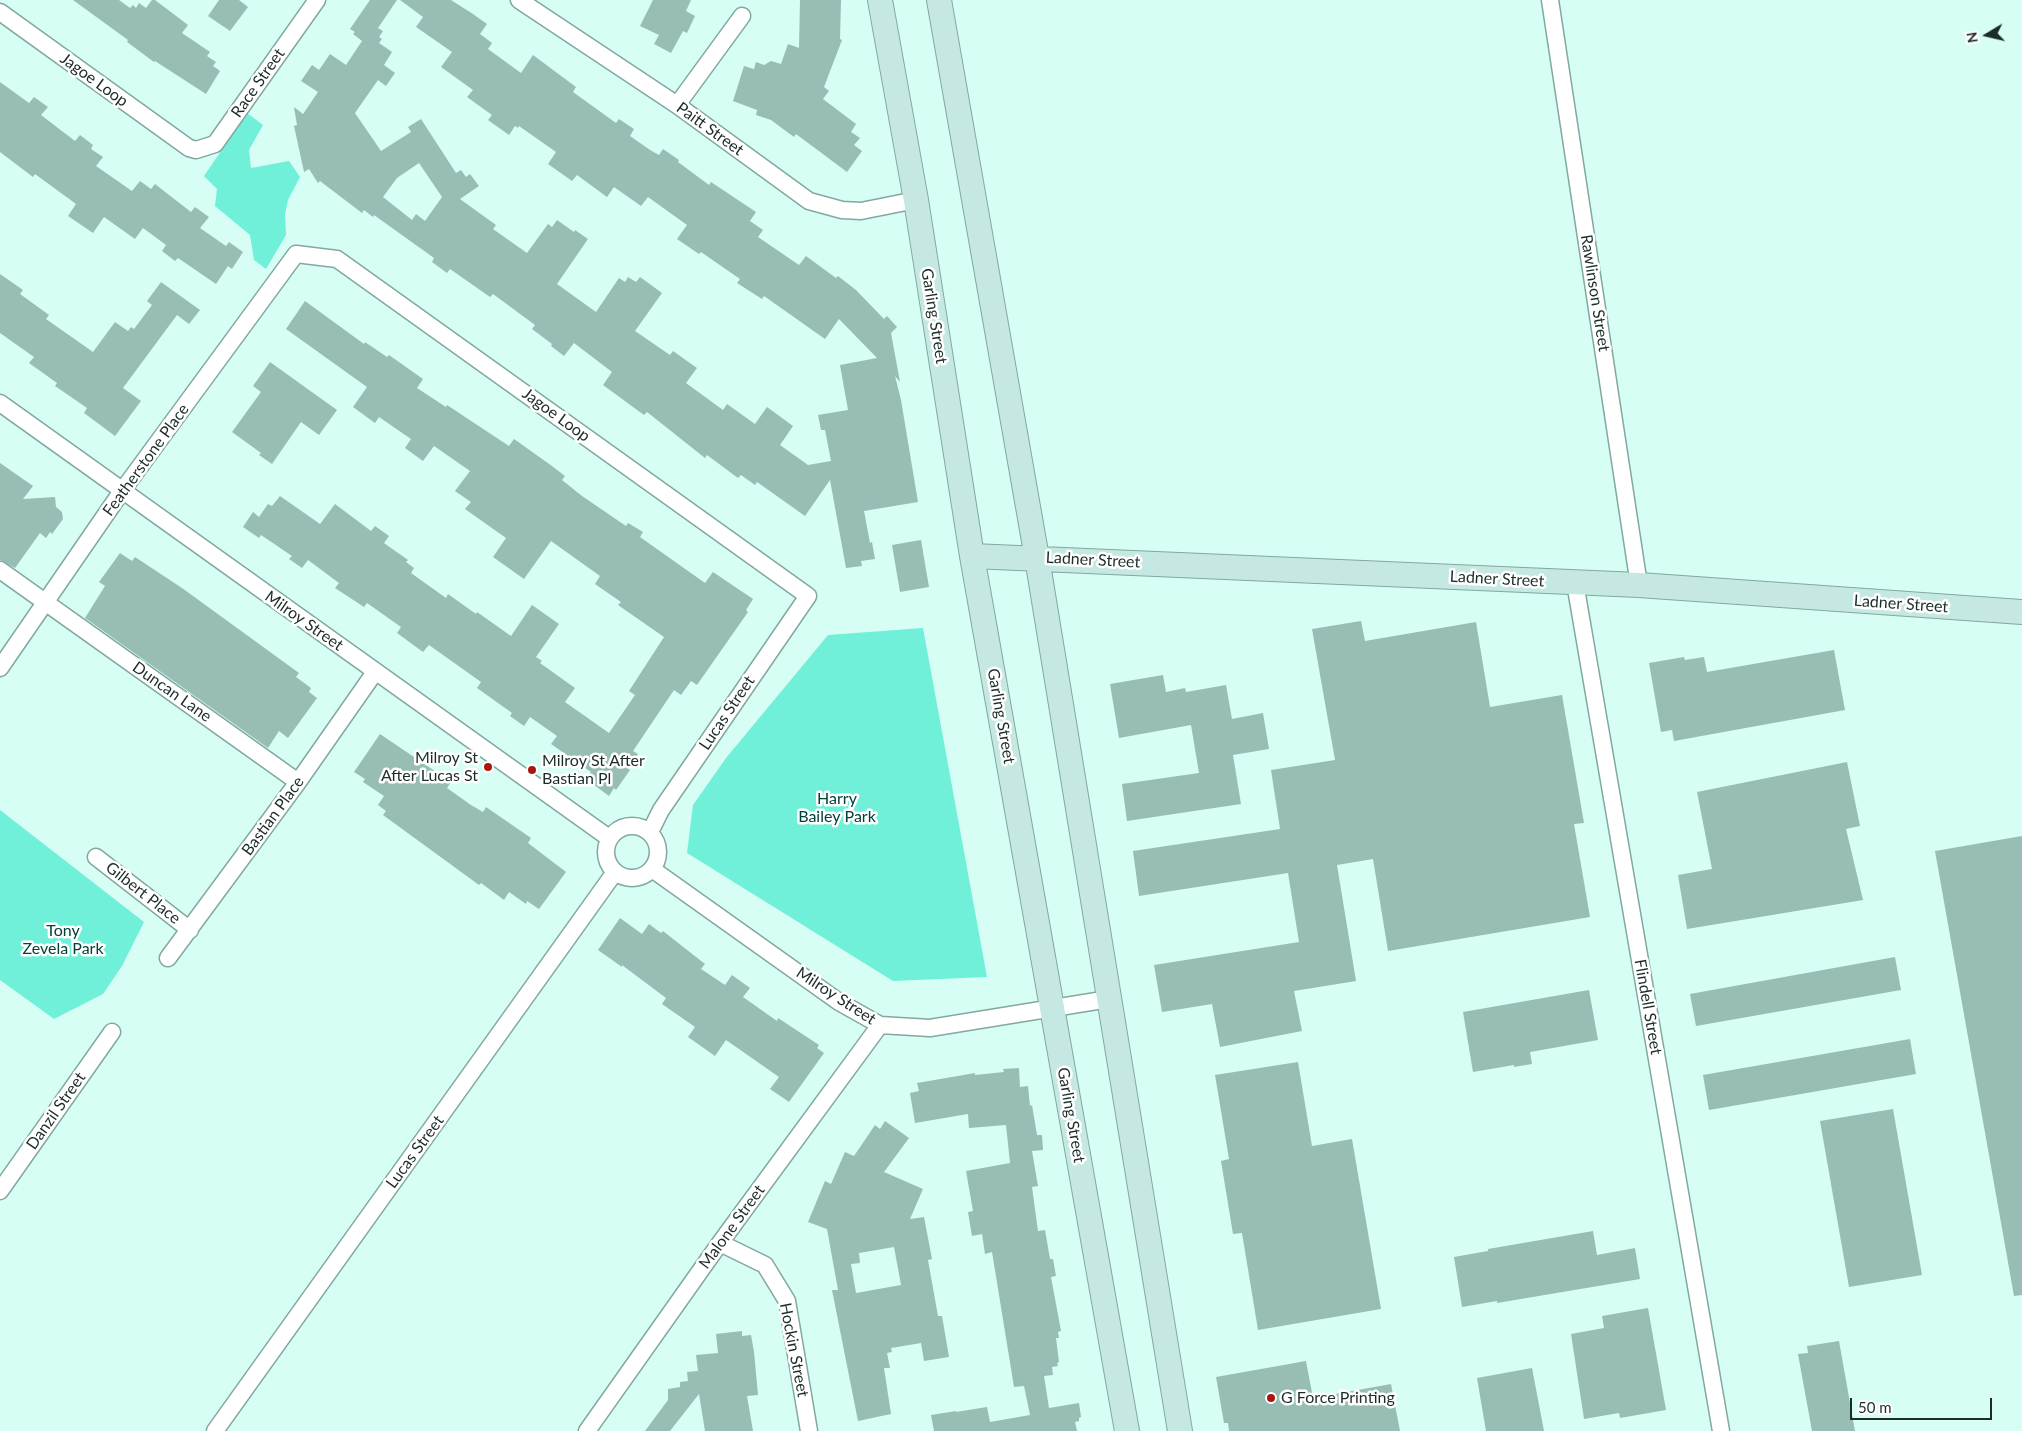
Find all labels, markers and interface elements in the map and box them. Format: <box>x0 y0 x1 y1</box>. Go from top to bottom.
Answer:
north arrow <box>1962 10 2012 60</box>
text: N <box>1962 31 1981 44</box>
street label: Race Street <box>227 45 289 121</box>
street label: Jagoe Loop <box>56 49 132 111</box>
street label: Paitt Street <box>673 98 747 160</box>
street label: Rawlinson Street <box>1576 233 1614 353</box>
street label: Garling Street <box>917 267 951 365</box>
street label: Jagoe Loop <box>518 384 594 446</box>
street label: Featherstone Place <box>99 400 193 520</box>
street label: Ladner Street <box>1045 548 1141 572</box>
street label: Ladner Street <box>1449 567 1545 591</box>
street label: Milroy Street <box>261 587 347 655</box>
street label: Ladner Street <box>1853 591 1949 617</box>
street label: Duncan Lane <box>129 658 215 726</box>
street label: Garling Street <box>983 667 1019 765</box>
street label: Lucas Street <box>695 672 759 754</box>
place label: Milroy St After Lucas St <box>381 748 478 786</box>
place label: Milroy St After Bastian Pl <box>542 751 645 789</box>
marker: Milroy St After Lucas St <box>482 761 494 773</box>
marker: Milroy St After Bastian Pl <box>526 764 538 776</box>
street label: Bastian Place <box>238 773 308 859</box>
park label: Harry Bailey Park <box>798 789 876 827</box>
street label: Gilbert Place <box>102 858 184 928</box>
park label: Tony Zevela Park <box>22 921 104 959</box>
street label: Flindell Street <box>1630 958 1666 1056</box>
street label: Milroy Street <box>793 963 879 1029</box>
street label: Garling Street <box>1053 1066 1089 1164</box>
street label: Danzil Street <box>22 1069 90 1153</box>
street label: Lucas Street <box>382 1112 448 1192</box>
street label: Malone Street <box>695 1181 769 1273</box>
street label: Hockin Street <box>775 1301 813 1399</box>
place label: G Force Printing <box>1281 1388 1395 1408</box>
scale bar <box>1852 1388 1994 1420</box>
marker: G Force Printing <box>1265 1392 1277 1404</box>
text: 50 m <box>1858 1398 1892 1416</box>

